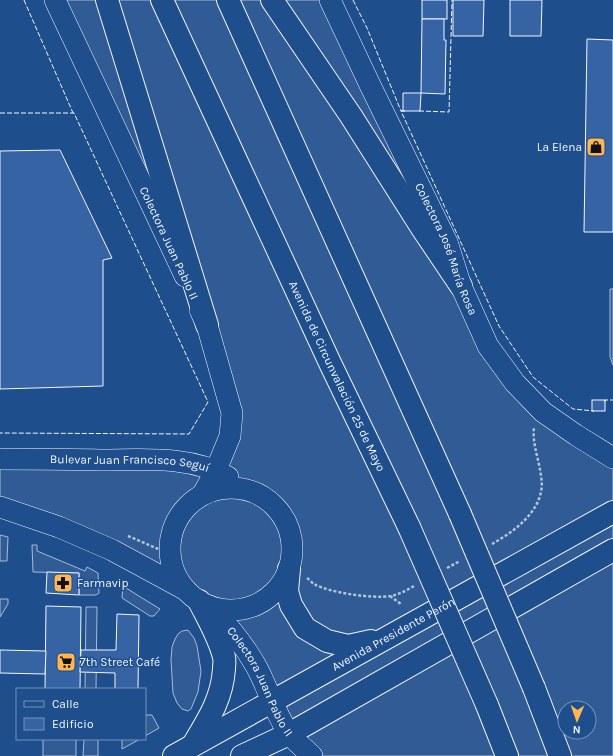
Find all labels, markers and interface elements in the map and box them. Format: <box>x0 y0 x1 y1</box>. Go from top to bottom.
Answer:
shop icon: La Elena <box>585 136 607 158</box>
place label: La Elena <box>537 140 582 154</box>
street label: Colectora José María Rosa <box>412 181 480 317</box>
street label: Colectora Juan Pablo II <box>137 184 201 302</box>
street label: Avenida de Circunvalación 25 de Mayo <box>286 279 388 474</box>
street label: Bulevar Juan Francisco Seguí <box>50 452 212 475</box>
pharmacy icon: Farmavip <box>52 572 74 594</box>
place label: Farmavip <box>77 576 128 590</box>
street label: Avenida Presidente Perón <box>330 594 457 674</box>
street label: Colectora Juan Pablo II <box>224 624 296 739</box>
supermarket icon: 7th Street Café <box>55 651 77 673</box>
place label: 7th Street Café <box>80 655 160 669</box>
legend <box>16 688 146 740</box>
text: Calle <box>52 697 79 711</box>
north arrow <box>557 700 597 740</box>
text: Edificio <box>52 717 93 731</box>
text: N <box>572 723 581 736</box>

